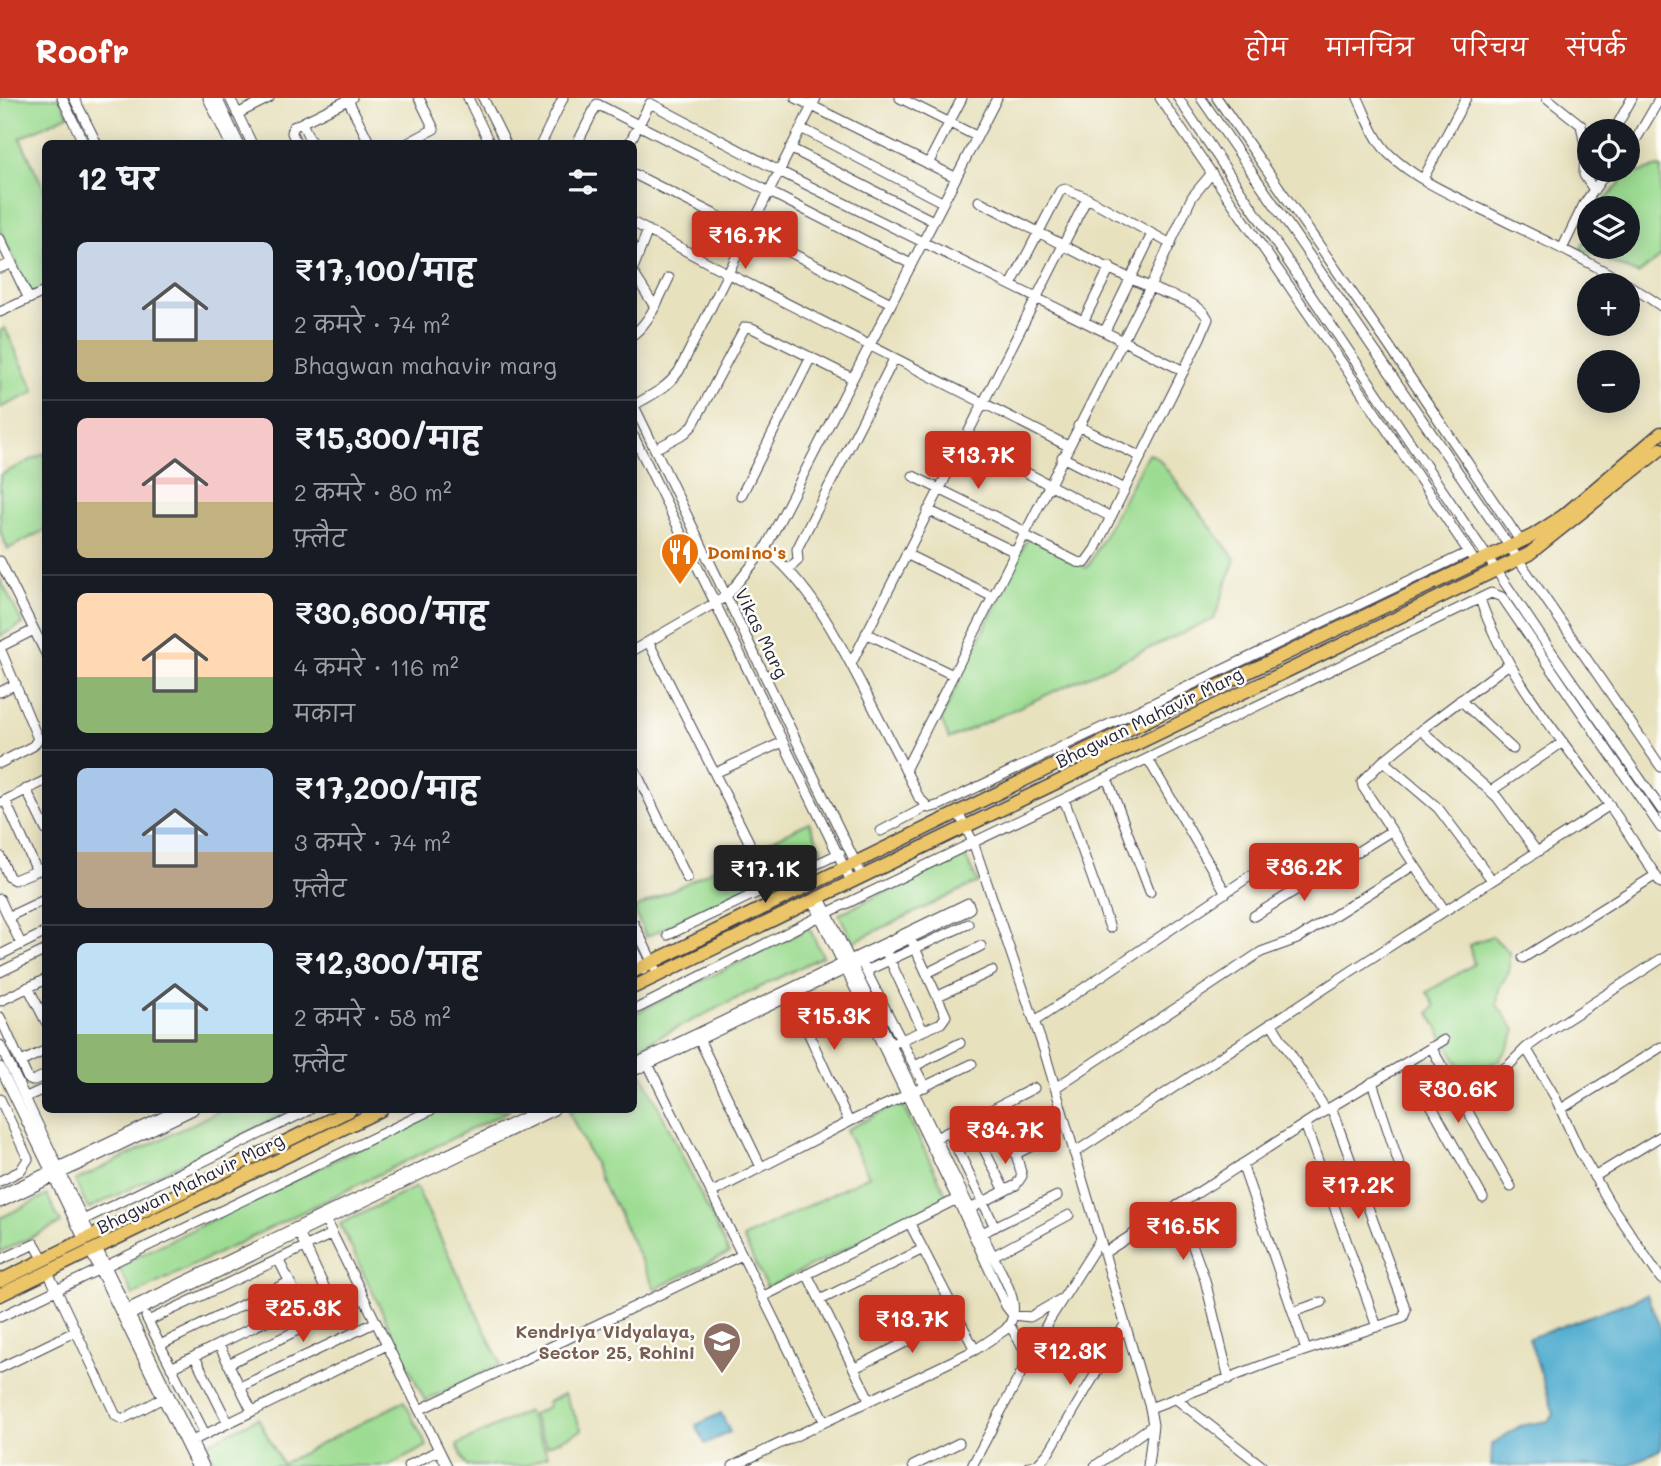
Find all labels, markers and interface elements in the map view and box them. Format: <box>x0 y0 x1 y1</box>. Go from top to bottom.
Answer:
text: Roofr <box>35 28 129 71</box>
text: होम <box>1245 31 1288 62</box>
text: मानचित्र <box>1326 31 1414 62</box>
text: परिचय <box>1452 31 1528 62</box>
text: संपर्क <box>1566 31 1626 62</box>
map controls <box>1577 119 1640 413</box>
button: locate <box>1577 119 1640 182</box>
text: 12 घर <box>77 158 158 198</box>
icon: filters <box>564 163 602 201</box>
button: layers <box>1577 196 1640 259</box>
pin: ₹16.7K <box>688 212 802 271</box>
text: ₹16.7K <box>708 219 782 249</box>
text: ₹17,100/माह <box>294 249 475 289</box>
icon: home <box>133 270 217 354</box>
button: + <box>1577 273 1640 336</box>
text: 2 कमरे · 74 m² <box>294 309 450 339</box>
text: Bhagwan mahavir marg <box>294 350 557 380</box>
button: − <box>1577 350 1640 413</box>
text: ₹15,300/माह <box>294 417 481 457</box>
pin: ₹13.7K <box>921 432 1035 491</box>
text: ₹13.7K <box>941 439 1015 469</box>
icon: home <box>133 446 217 530</box>
text: 2 कमरे · 80 m² <box>294 477 452 507</box>
text: फ़्लैट <box>294 523 346 553</box>
restaurant icon: Domino's <box>659 531 701 586</box>
place label: Domino's <box>707 540 786 564</box>
street label: Vikas Marg <box>730 584 794 682</box>
text: ₹30,600/माह <box>294 592 487 632</box>
icon: home <box>133 621 217 705</box>
text: 4 कमरे · 116 m² <box>294 652 459 682</box>
street label: Bhagwan Mahavir Marg <box>1051 661 1247 773</box>
text: मकान <box>294 698 355 728</box>
text: ₹17,200/माह <box>294 767 479 807</box>
icon: home <box>133 796 217 880</box>
text: 3 कमरे · 74 m² <box>294 827 450 857</box>
pin: ₹36.2K <box>1247 844 1361 903</box>
pin: ₹17.1K <box>708 846 822 905</box>
text: ₹36.2K <box>1265 851 1343 881</box>
text: ₹17.1K <box>730 853 800 883</box>
text: फ़्लैट <box>294 873 346 903</box>
text: ₹12,300/माह <box>294 942 480 982</box>
icon: home <box>133 971 217 1055</box>
pin: ₹15.3K <box>777 992 891 1052</box>
text: ₹15.3K <box>797 1000 871 1030</box>
text: 2 कमरे · 58 m² <box>294 1002 451 1032</box>
text: फ़्लैट <box>294 1048 346 1078</box>
pin: ₹30.6K <box>1401 1066 1515 1125</box>
text: ₹30.6K <box>1418 1073 1498 1103</box>
pin: ₹34.7K <box>948 1107 1062 1166</box>
text: ₹34.7K <box>966 1114 1044 1144</box>
street label: Bhagwan Mahavir Marg <box>92 1127 288 1239</box>
pin: ₹17.2K <box>1301 1162 1415 1221</box>
text: ₹17.2K <box>1321 1169 1395 1199</box>
pin: ₹16.5K <box>1126 1202 1240 1262</box>
text: ₹16.5K <box>1146 1210 1220 1240</box>
pin: ₹25.3K <box>246 1284 360 1344</box>
text: ₹25.3K <box>264 1292 342 1322</box>
pin: ₹13.7K <box>855 1296 969 1355</box>
text: ₹13.7K <box>875 1303 949 1333</box>
place label: Kendriya Vidyalaya, Sector 25, Rohini <box>516 1319 695 1364</box>
school or university icon: Kendriya Vidyalaya, Sector 25, Rohini <box>701 1320 743 1375</box>
pin: ₹12.3K <box>1013 1328 1127 1387</box>
text: ₹12.3K <box>1033 1335 1107 1365</box>

